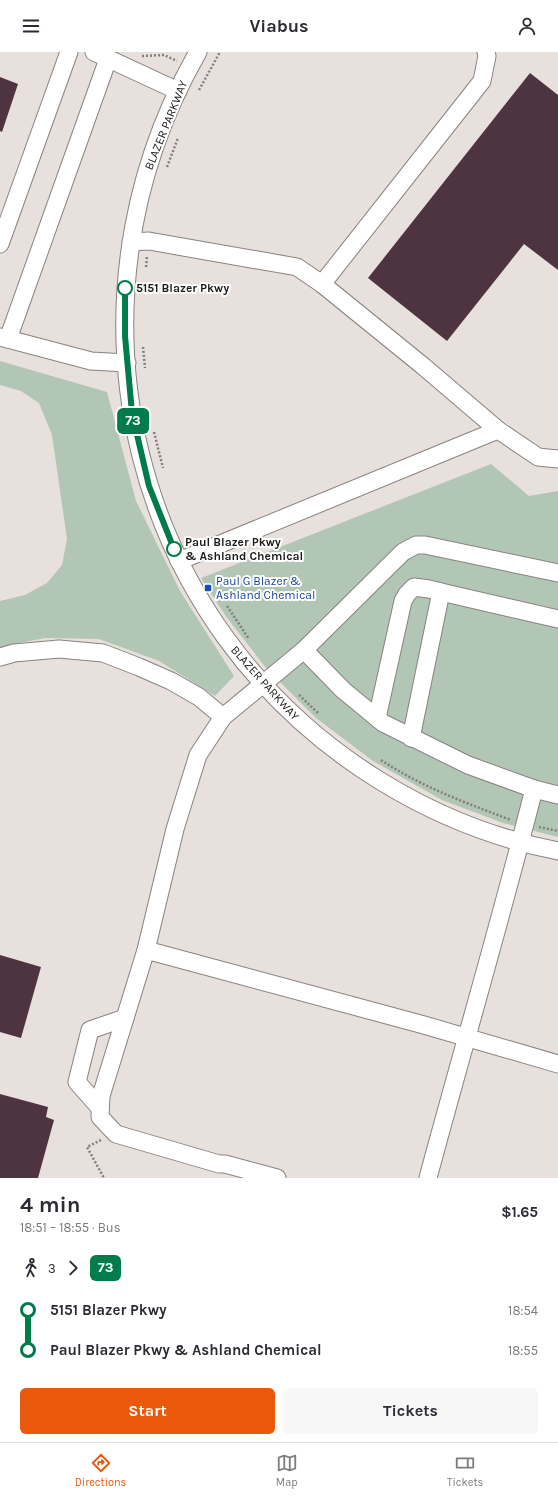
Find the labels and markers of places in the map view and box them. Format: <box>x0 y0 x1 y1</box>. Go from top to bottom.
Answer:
marker: 5151 Blazer Pkwy <box>117 280 133 296</box>
place label: 5151 Blazer Pkwy <box>136 281 229 295</box>
place label: Paul Blazer Pkwy & Ashland Chemical <box>185 535 303 563</box>
marker: Paul Blazer Pkwy & Ashland Chemical <box>166 541 182 557</box>
place label: Paul G Blazer & Ashland Chemical <box>216 574 315 602</box>
marker: Paul G Blazer & Ashland Chemical <box>203 583 213 593</box>

